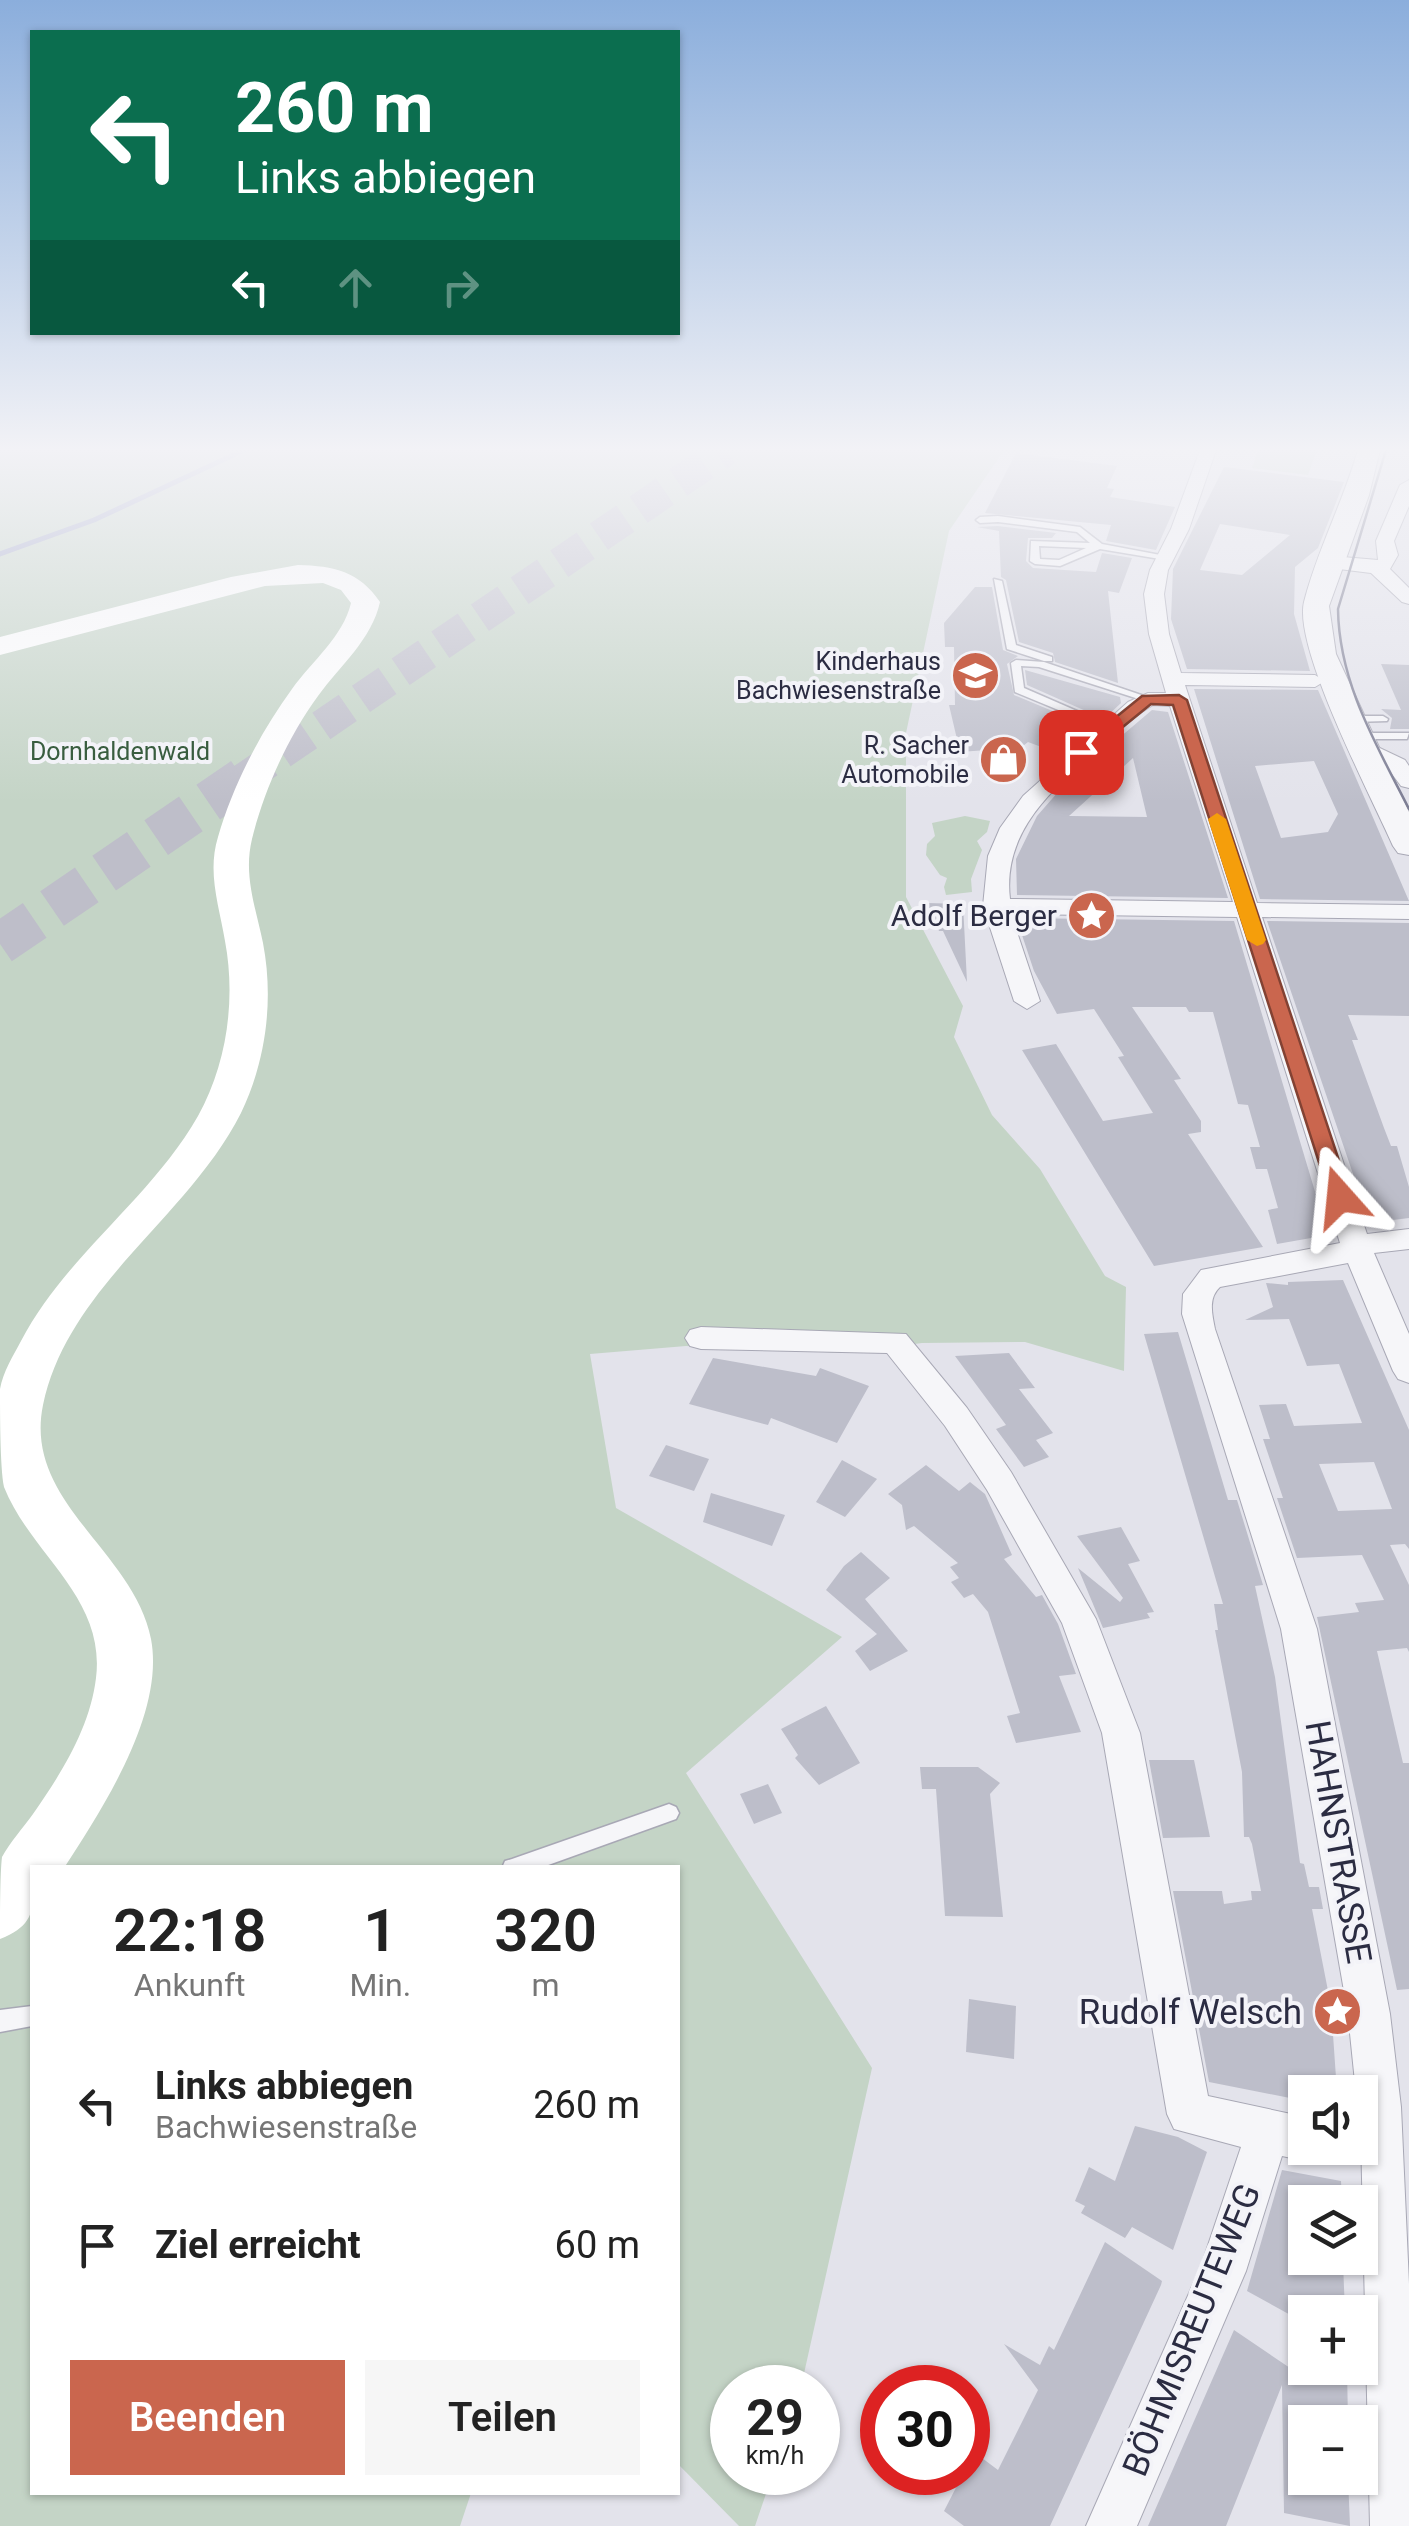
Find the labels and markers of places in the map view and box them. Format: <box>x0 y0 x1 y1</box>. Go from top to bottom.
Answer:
place label: Kinderhaus Bachwiesenstraße <box>736 647 941 705</box>
school or university icon: Kinderhaus Bachwiesenstraße <box>950 649 1002 701</box>
pin <box>1039 710 1124 795</box>
place label: R. Sacher Automobile <box>841 731 970 789</box>
shop icon: R. Sacher Automobile <box>978 733 1030 785</box>
place icon: Adolf Berger <box>1066 889 1118 941</box>
place label: Adolf Berger <box>891 898 1057 933</box>
place icon: Rudolf Welsch <box>1311 1986 1363 2038</box>
place label: Rudolf Welsch <box>1079 1992 1302 2033</box>

